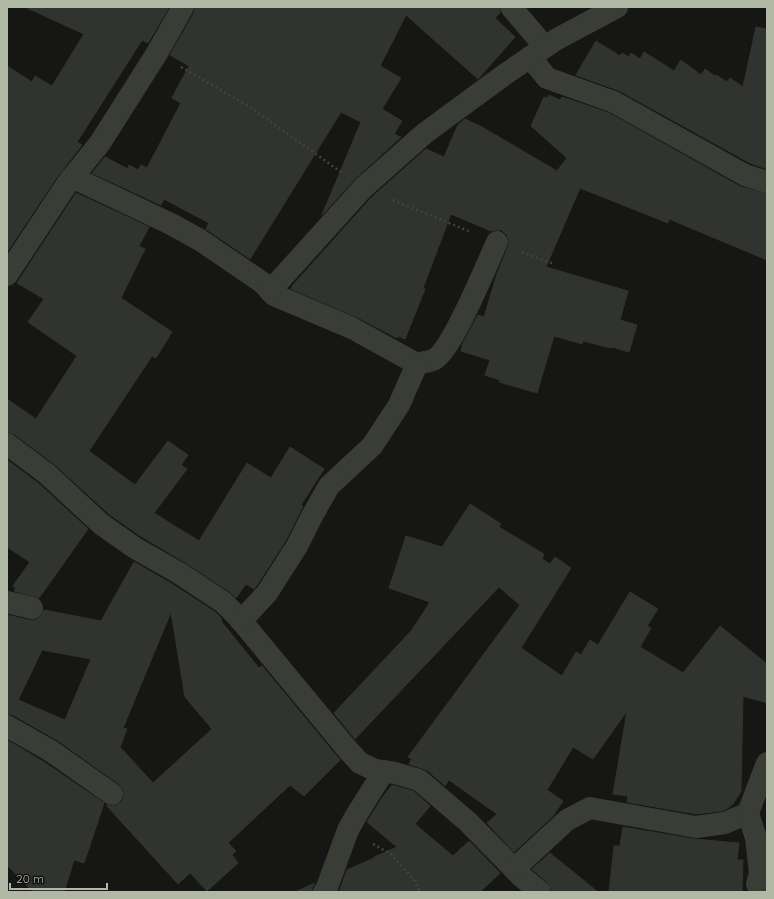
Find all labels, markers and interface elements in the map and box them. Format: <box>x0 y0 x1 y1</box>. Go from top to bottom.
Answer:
scale bar <box>10 865 107 891</box>
text: 20 m <box>16 871 44 886</box>

